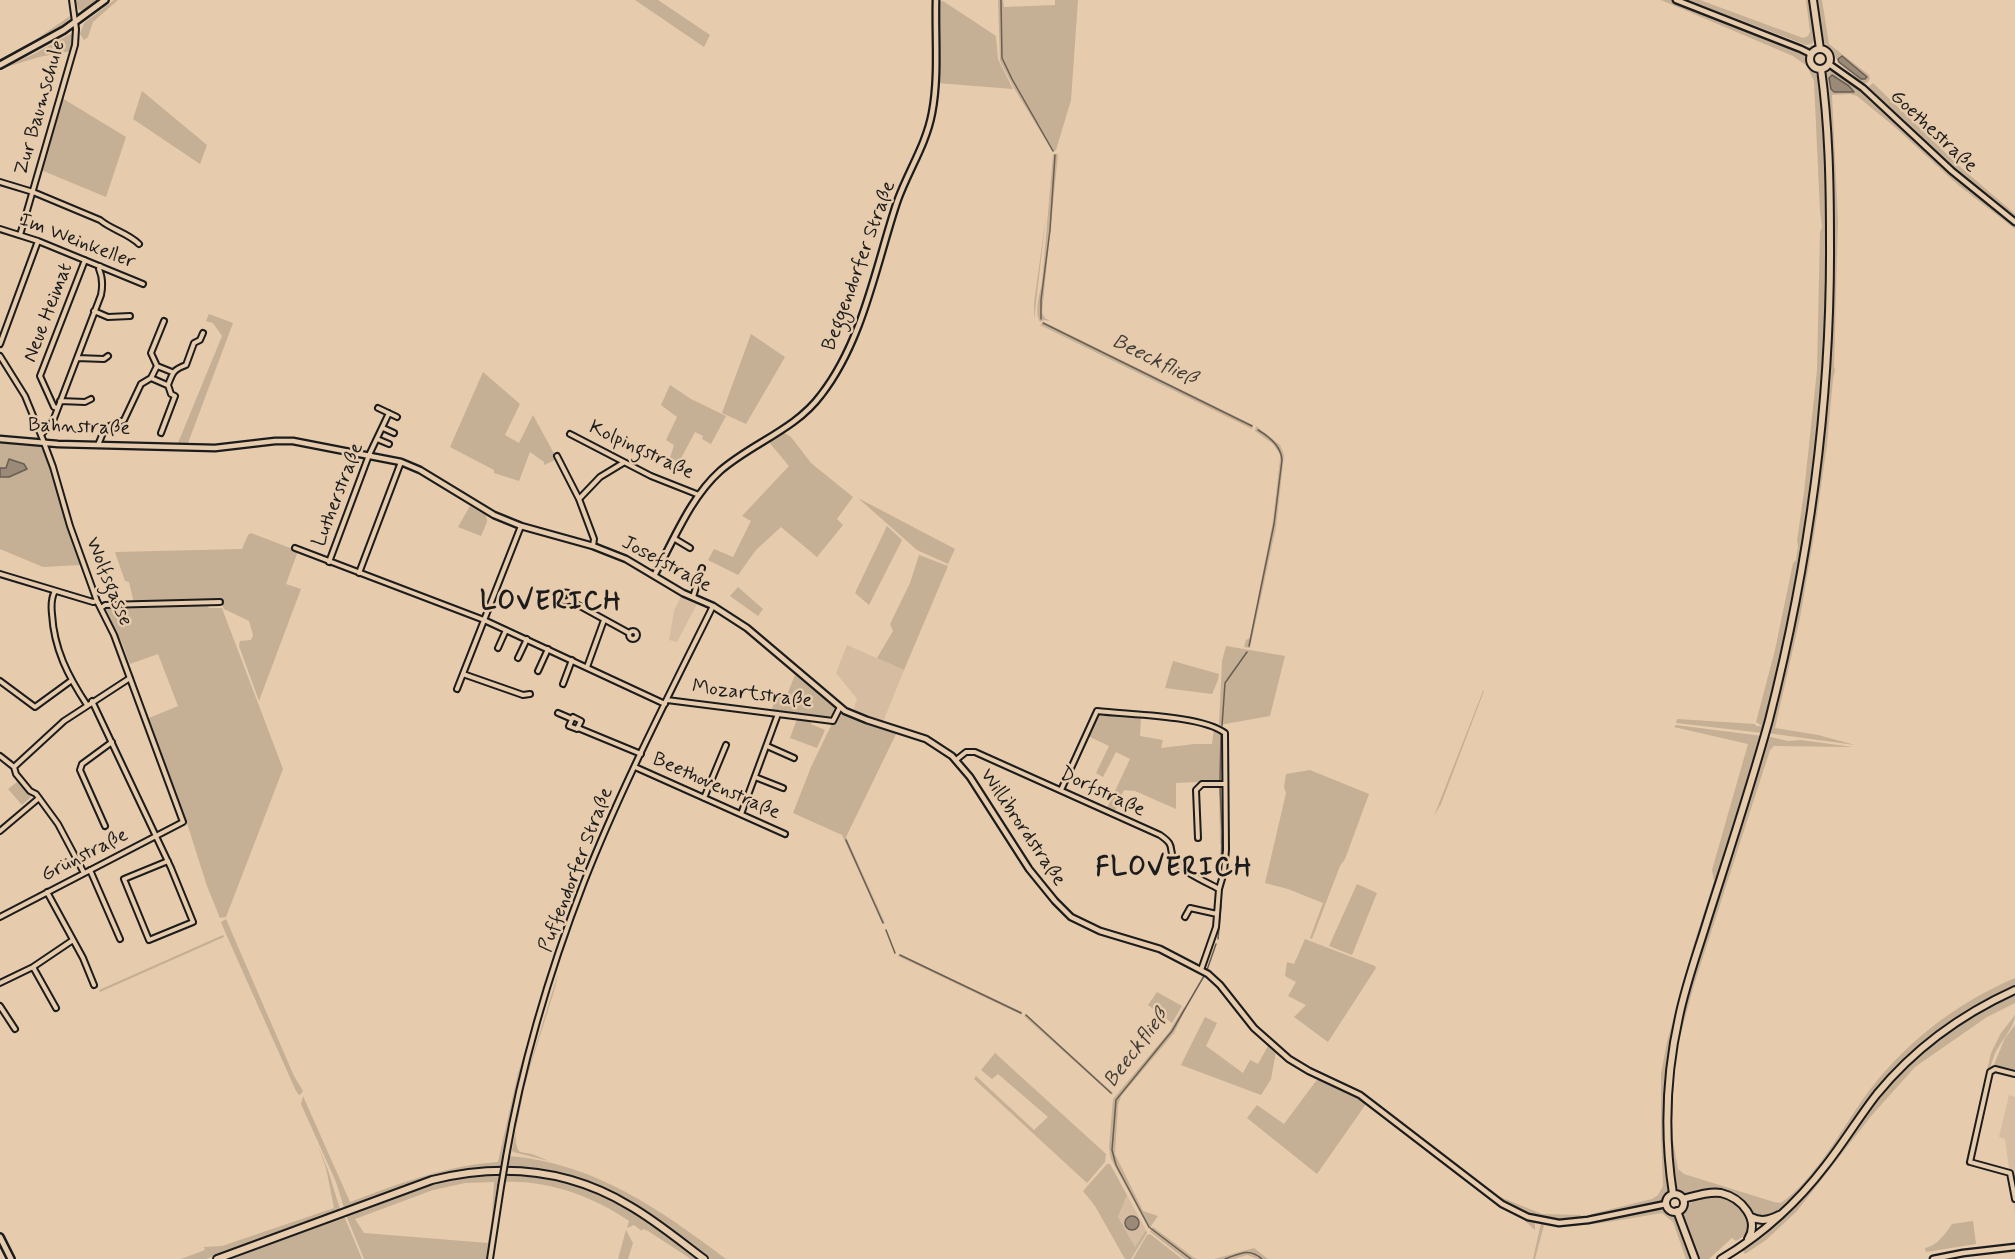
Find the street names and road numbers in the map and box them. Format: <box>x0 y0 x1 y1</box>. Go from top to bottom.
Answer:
street label: Zur Baumschule <box>10 38 72 178</box>
street label: Goethestraße <box>1884 85 1982 179</box>
street label: Beggendorfer Straße <box>818 178 902 354</box>
street label: Im Weinkeller <box>16 209 138 275</box>
street label: Neue Heimat <box>19 260 79 366</box>
street label: Bahnstraße <box>27 414 131 442</box>
street label: Kolpingstraße <box>585 416 697 486</box>
street label: Lutherstraße <box>308 440 370 550</box>
street label: Josefstraße <box>617 531 715 599</box>
street label: Wolfsgasse <box>79 534 137 630</box>
street label: Mozartstraße <box>690 676 814 714</box>
street label: Beethovenstraße <box>648 748 784 826</box>
street label: Dorfstraße <box>1055 763 1149 823</box>
street label: Willibrordstraße <box>974 765 1070 891</box>
street label: Puffendorfer Straße <box>535 784 619 956</box>
street label: Grünstraße <box>38 824 132 888</box>

